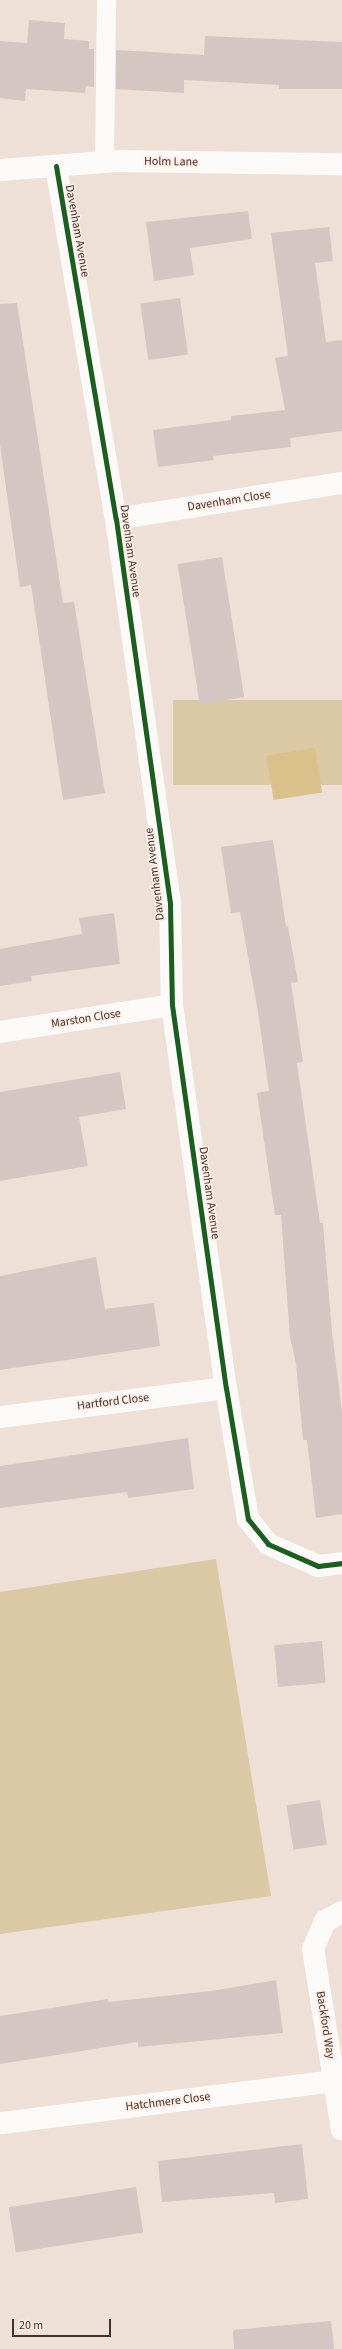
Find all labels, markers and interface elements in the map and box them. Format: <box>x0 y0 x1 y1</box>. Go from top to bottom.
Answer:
street label: Holm Lane <box>144 154 198 170</box>
street label: Davenham Avenue <box>62 184 92 278</box>
street label: Davenham Close <box>186 487 272 515</box>
street label: Davenham Avenue <box>116 504 144 598</box>
street label: Davenham Avenue <box>142 827 168 921</box>
street label: Marston Close <box>50 1006 122 1032</box>
street label: Davenham Avenue <box>195 1146 223 1240</box>
street label: Hartford Close <box>76 1390 150 1414</box>
street label: Backford Way <box>313 1990 337 2060</box>
street label: Hatchmere Close <box>125 2090 211 2114</box>
scale bar <box>14 2311 113 2337</box>
text: 20 m <box>19 2317 43 2334</box>

